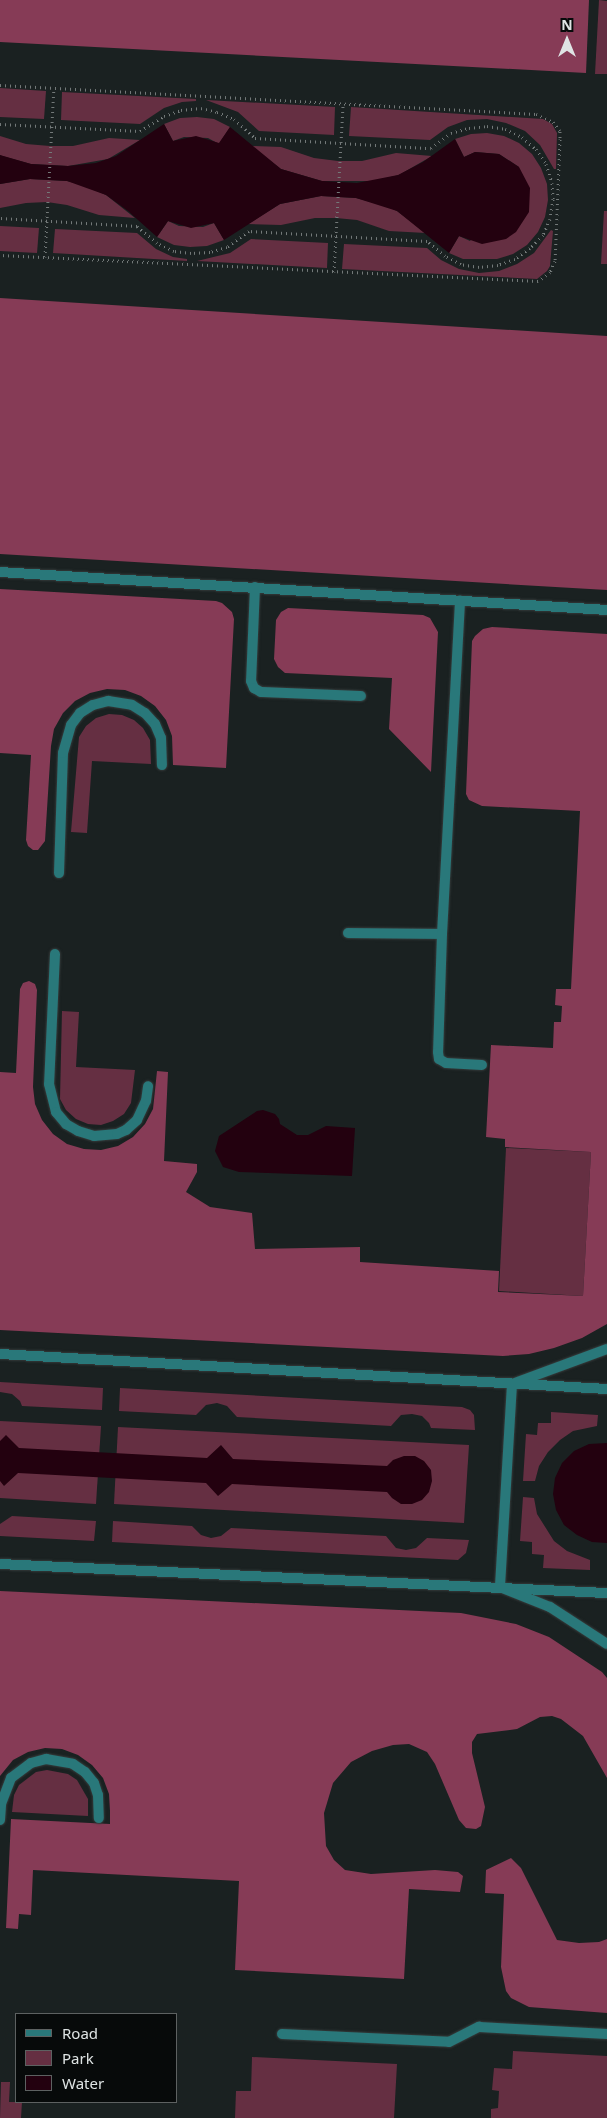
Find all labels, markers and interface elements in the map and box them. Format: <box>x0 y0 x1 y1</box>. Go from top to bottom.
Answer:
north arrow <box>542 15 592 65</box>
text: N <box>561 15 573 34</box>
legend <box>15 2013 178 2103</box>
text: Road <box>62 2023 98 2043</box>
text: Park <box>62 2048 94 2068</box>
text: Water <box>62 2073 104 2093</box>

